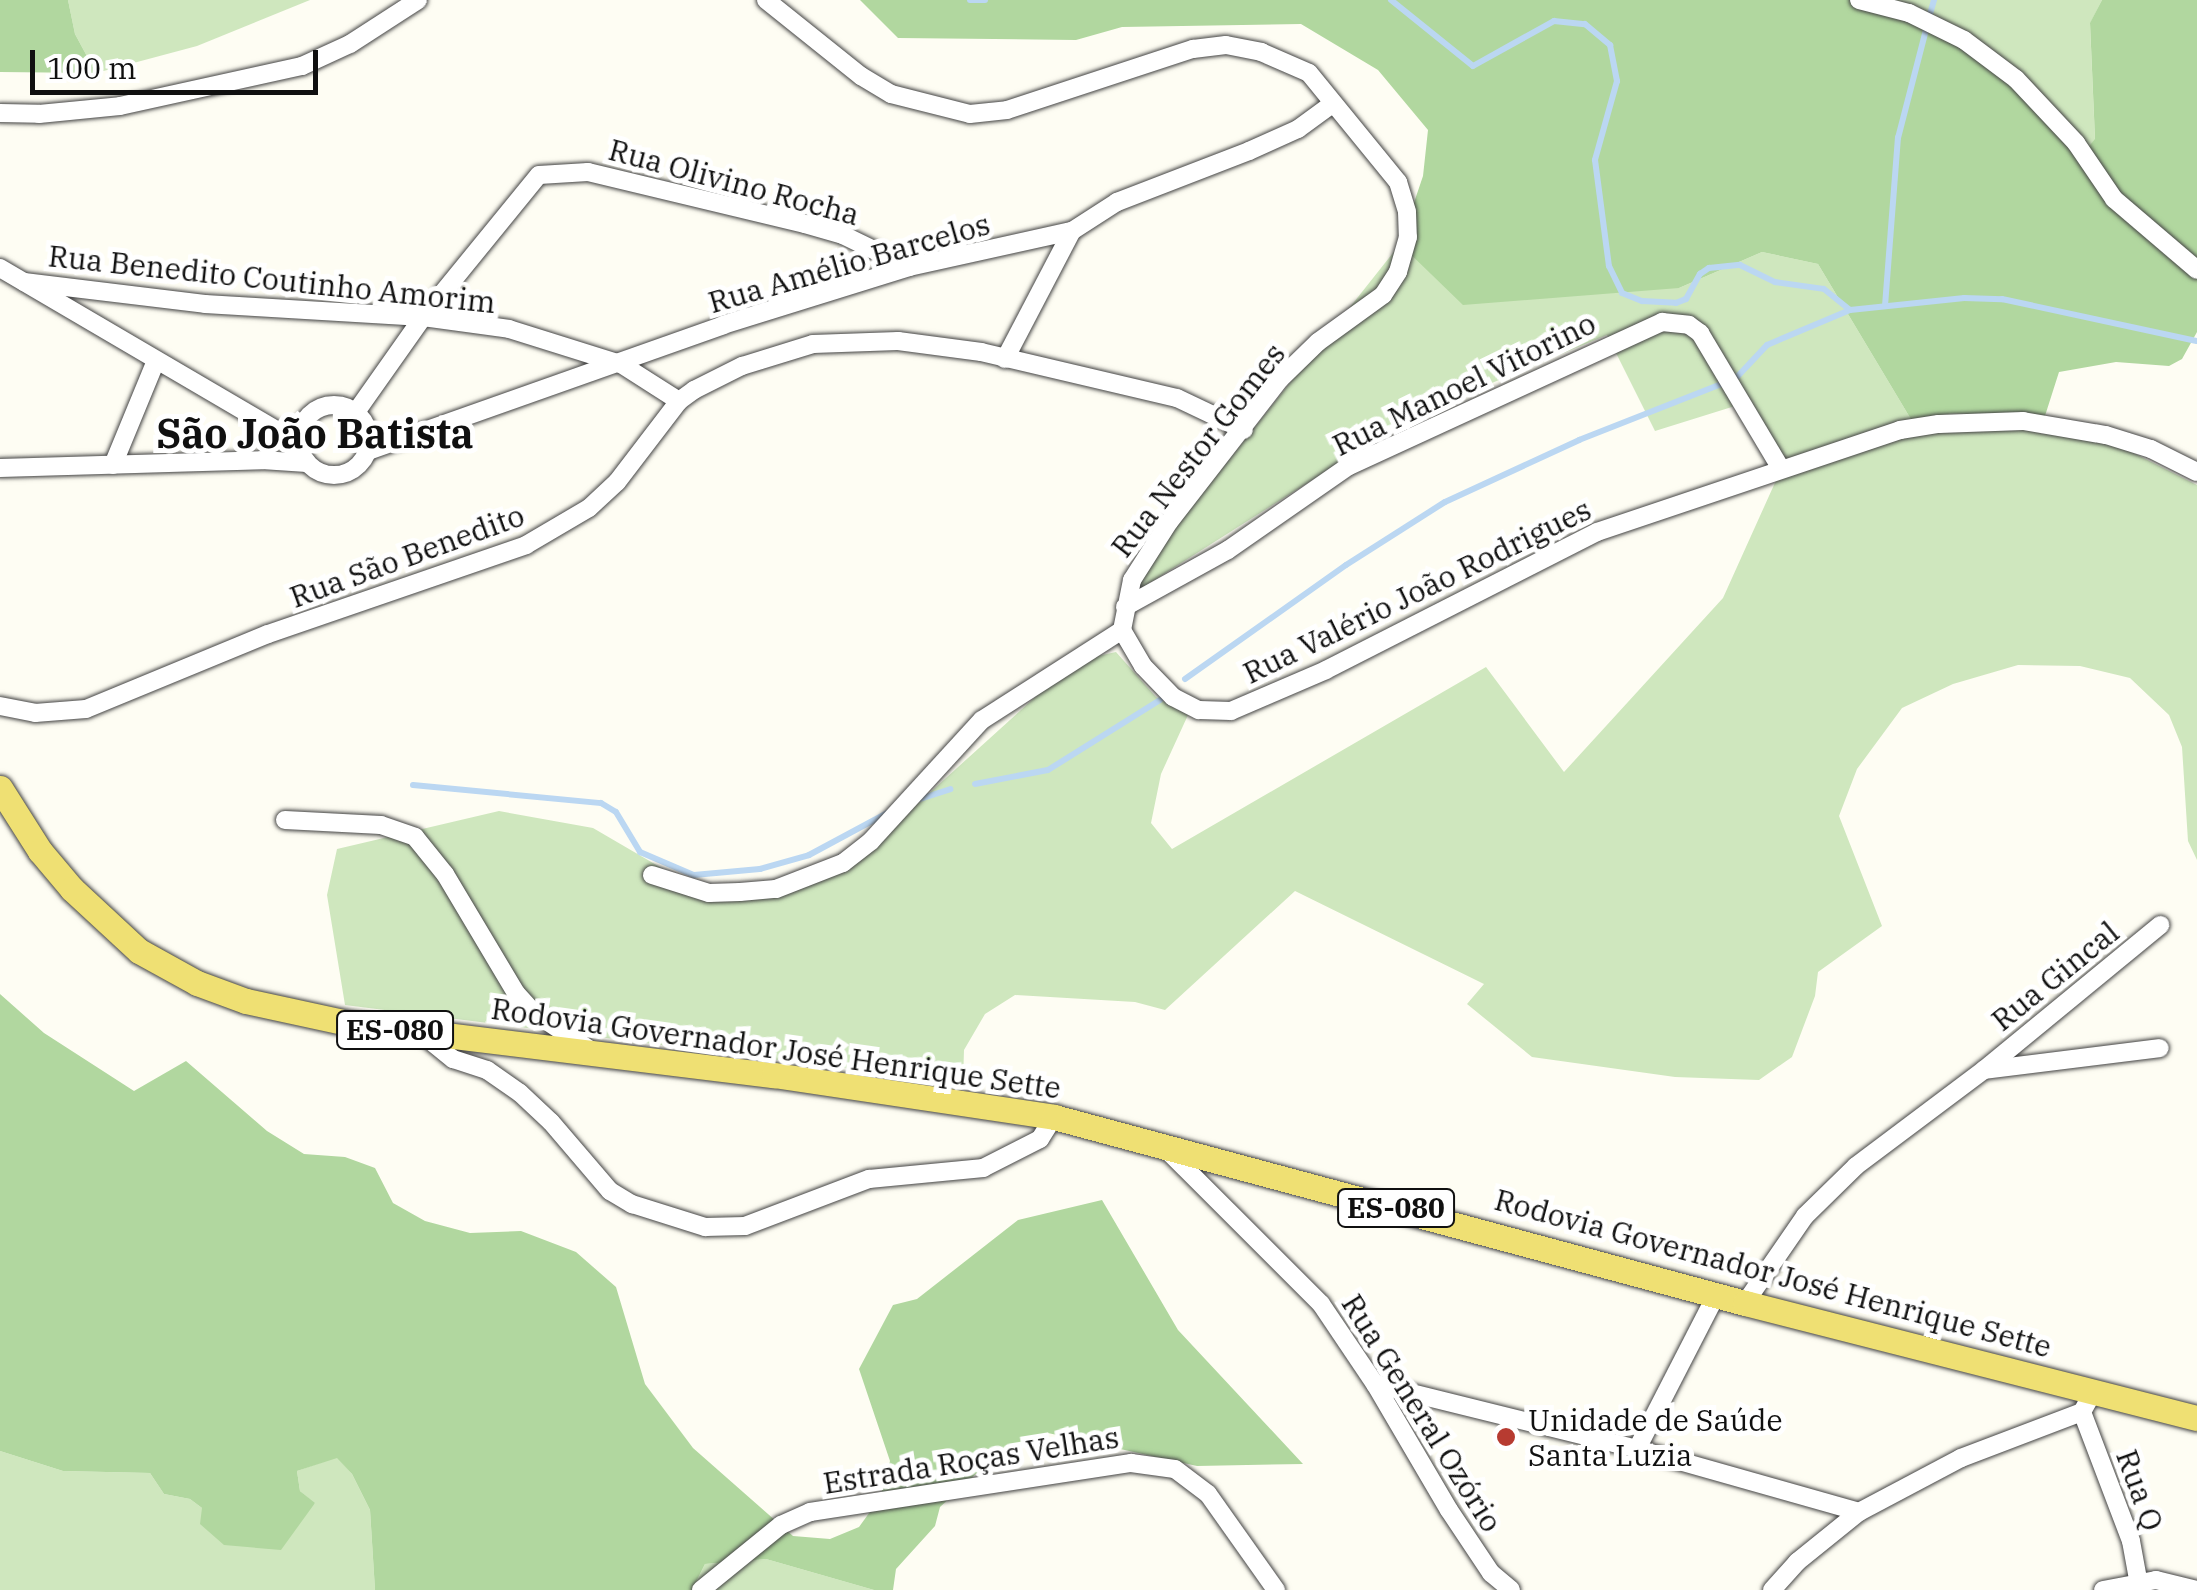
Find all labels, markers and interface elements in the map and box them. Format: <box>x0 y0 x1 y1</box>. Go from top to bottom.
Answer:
scale bar <box>35 30 322 92</box>
text: 100 m <box>47 48 137 87</box>
street label: Rua Olivino Rocha <box>605 131 863 233</box>
street label: Rua Amélio Barcelos <box>704 206 994 320</box>
street label: Rua Benedito Coutinho Amorim <box>47 238 497 320</box>
street label: Rua Manoel Vitorino <box>1327 305 1601 463</box>
street label: Rua Nestor Gomes <box>1103 336 1293 564</box>
district label: São João Batista <box>156 409 474 457</box>
street label: Rua Valério João Rodrigues <box>1237 491 1597 691</box>
street label: Rua São Benedito <box>285 497 529 615</box>
street label: Rua Gincal <box>1984 914 2126 1038</box>
street label: Rodovia Governador José Henrique Sette <box>489 990 1063 1106</box>
road number: ES-080 <box>335 1007 455 1053</box>
street label: Rodovia Governador José Henrique Sette <box>1491 1181 2055 1365</box>
road number: ES-080 <box>1336 1185 1456 1231</box>
street label: Rua General Ozório <box>1334 1287 1510 1539</box>
place label: Unidade de Saúde Santa Luzia <box>1528 1402 1783 1472</box>
street label: Estrada Roças Velhas <box>821 1419 1121 1501</box>
marker: Unidade de Saúde Santa Luzia <box>1493 1424 1519 1450</box>
street label: Rua Q <box>2109 1445 2171 1535</box>

